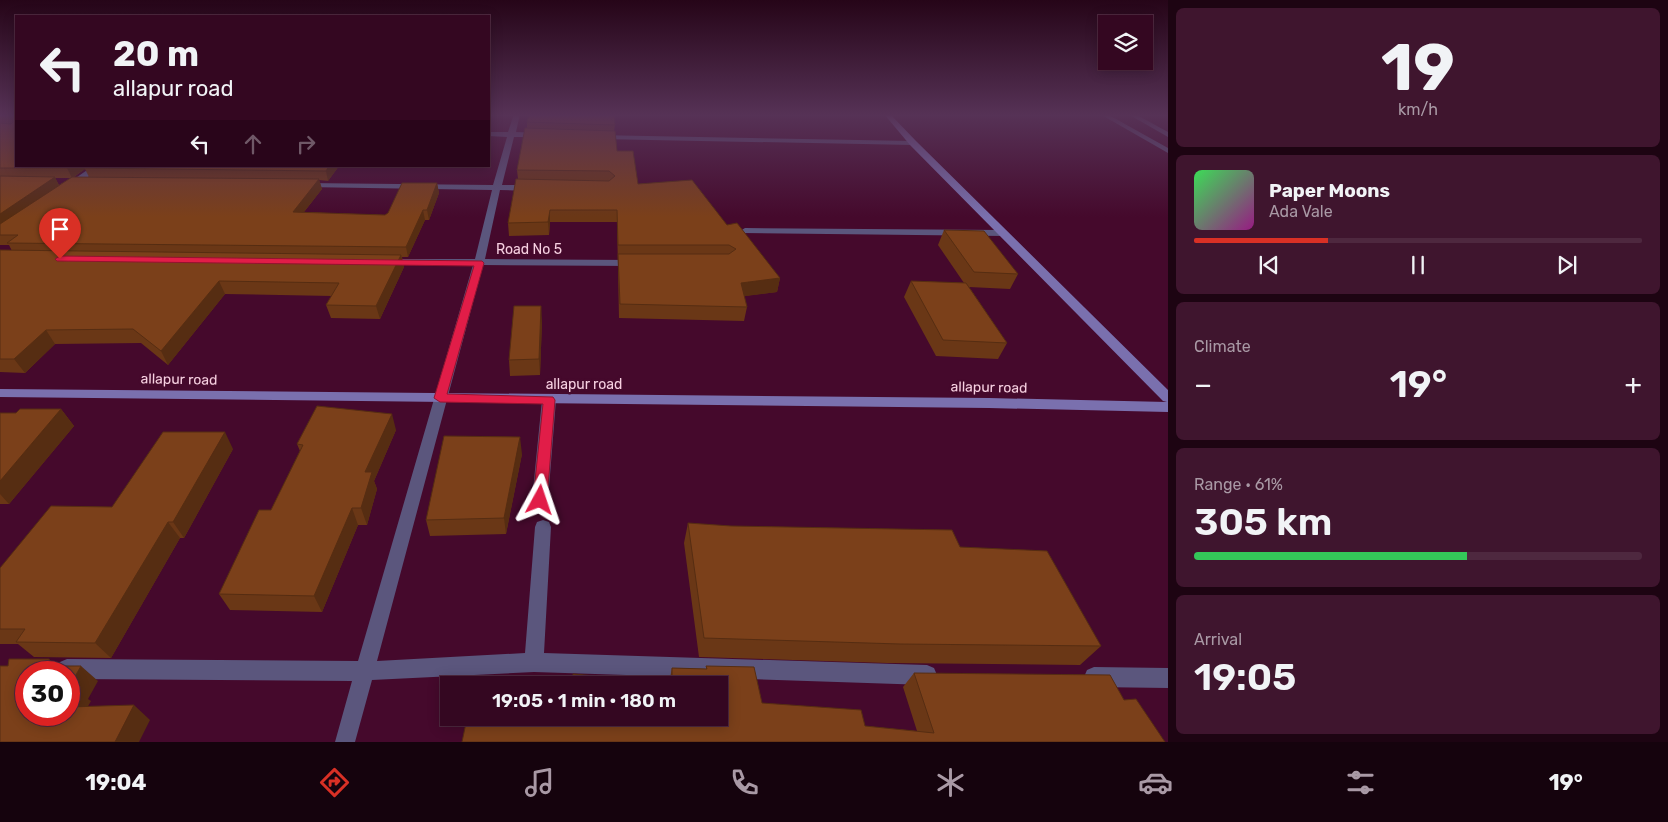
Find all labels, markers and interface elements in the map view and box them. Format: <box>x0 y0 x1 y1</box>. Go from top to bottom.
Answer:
map controls <box>1098 15 1153 70</box>
button: layers <box>1098 15 1153 70</box>
text: 19 <box>1381 29 1455 106</box>
text: 20 m <box>113 33 199 75</box>
icon: left <box>30 35 95 100</box>
text: allapur road <box>113 75 234 102</box>
text: km/h <box>1398 100 1438 119</box>
icon: left <box>186 130 214 158</box>
icon: ahead <box>239 130 267 158</box>
icon: right <box>292 130 320 158</box>
text: Paper Moons <box>1269 179 1390 202</box>
text: Ada Vale <box>1269 202 1333 221</box>
pin <box>39 208 81 259</box>
icon: arrive <box>46 215 74 243</box>
street label: Road No 5 <box>496 241 562 258</box>
icon: previous <box>1255 251 1283 279</box>
icon: pause <box>1404 251 1432 279</box>
icon: next <box>1553 251 1581 279</box>
text: Climate <box>1194 337 1251 356</box>
text: 19° <box>1390 361 1447 407</box>
text: − <box>1194 368 1212 401</box>
text: + <box>1625 368 1642 401</box>
street label: allapur road <box>140 370 218 389</box>
street label: allapur road <box>546 376 622 393</box>
street label: allapur road <box>950 378 1028 397</box>
position arrow <box>513 473 565 525</box>
text: Range · 61% <box>1194 475 1283 494</box>
text: 305 km <box>1194 499 1332 545</box>
text: Arrival <box>1194 630 1242 649</box>
text: 19:05 <box>1194 654 1296 700</box>
speed limit sign: 30 <box>15 661 80 726</box>
text: 19:05 · 1 min · 180 m <box>492 689 676 712</box>
icon: directions <box>317 765 352 800</box>
icon: music <box>522 765 557 800</box>
icon: phone <box>727 765 762 800</box>
icon: climate <box>933 765 968 800</box>
icon: car <box>1138 765 1173 800</box>
icon: filters <box>1343 765 1378 800</box>
text: 19:04 <box>85 769 147 796</box>
text: 19° <box>1549 769 1583 796</box>

